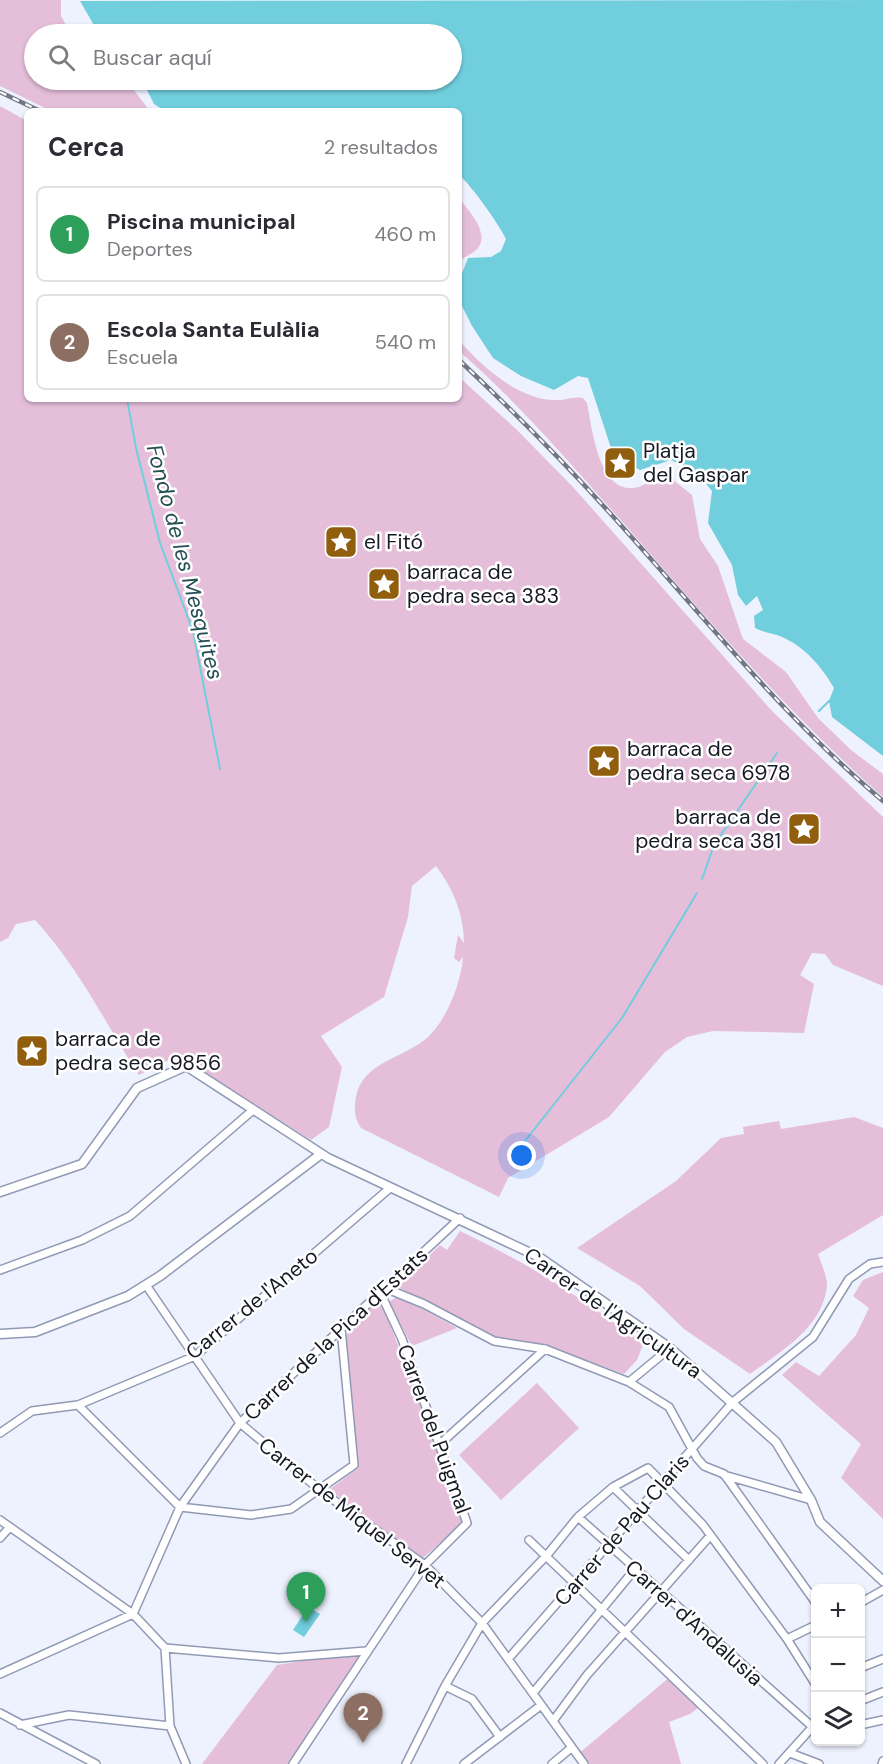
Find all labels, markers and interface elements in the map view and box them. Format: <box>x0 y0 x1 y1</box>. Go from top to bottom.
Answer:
search box <box>24 24 462 90</box>
icon: search <box>45 41 78 74</box>
text: Buscar aquí <box>93 43 212 72</box>
text: Cerca <box>48 130 124 164</box>
text: 2 resultados <box>324 134 438 160</box>
text: Piscina municipal <box>107 207 296 236</box>
text: 1 <box>66 221 73 247</box>
text: 460 m <box>374 221 436 247</box>
text: Deportes <box>107 236 193 262</box>
text: Escola Santa Eulàlia <box>107 315 320 344</box>
text: 2 <box>64 329 75 355</box>
text: 540 m <box>375 329 436 355</box>
text: Escuela <box>107 344 178 370</box>
place label: Platja del Gaspar <box>643 437 749 489</box>
water label: Fondo de les Mesquites <box>140 441 230 683</box>
place icon: Platja del Gaspar <box>602 445 638 481</box>
place icon: el Fitó <box>323 524 359 560</box>
place label: el Fitó <box>364 528 423 556</box>
place label: barraca de pedra seca 383 <box>407 558 559 610</box>
place icon: barraca de pedra seca 383 <box>366 566 402 602</box>
place label: barraca de pedra seca 6978 <box>627 735 791 787</box>
place icon: barraca de pedra seca 6978 <box>586 743 622 779</box>
place label: barraca de pedra seca 381 <box>635 803 781 855</box>
place icon: barraca de pedra seca 381 <box>786 811 822 847</box>
place label: barraca de pedra seca 9856 <box>55 1025 221 1077</box>
place icon: barraca de pedra seca 9856 <box>14 1033 50 1069</box>
your location <box>507 1141 536 1170</box>
street label: Carrer de la Pica d'Estats <box>238 1241 434 1427</box>
street label: Carrer de l'Agricultura <box>519 1241 707 1385</box>
street label: Carrer de l'Aneto <box>180 1242 324 1366</box>
street label: Carrer del Puigmal <box>390 1341 478 1517</box>
street label: Carrer de Miquel Servet <box>253 1431 451 1595</box>
street label: Carrer de Pau Claris <box>548 1448 696 1612</box>
street label: Carrer d'Andalusia <box>619 1554 769 1692</box>
pin: 1 <box>286 1572 326 1622</box>
map controls <box>811 1584 865 1746</box>
button: + <box>811 1584 865 1638</box>
button: − <box>811 1638 865 1692</box>
button: layers <box>811 1692 865 1746</box>
pin: 2 <box>344 1694 382 1743</box>

